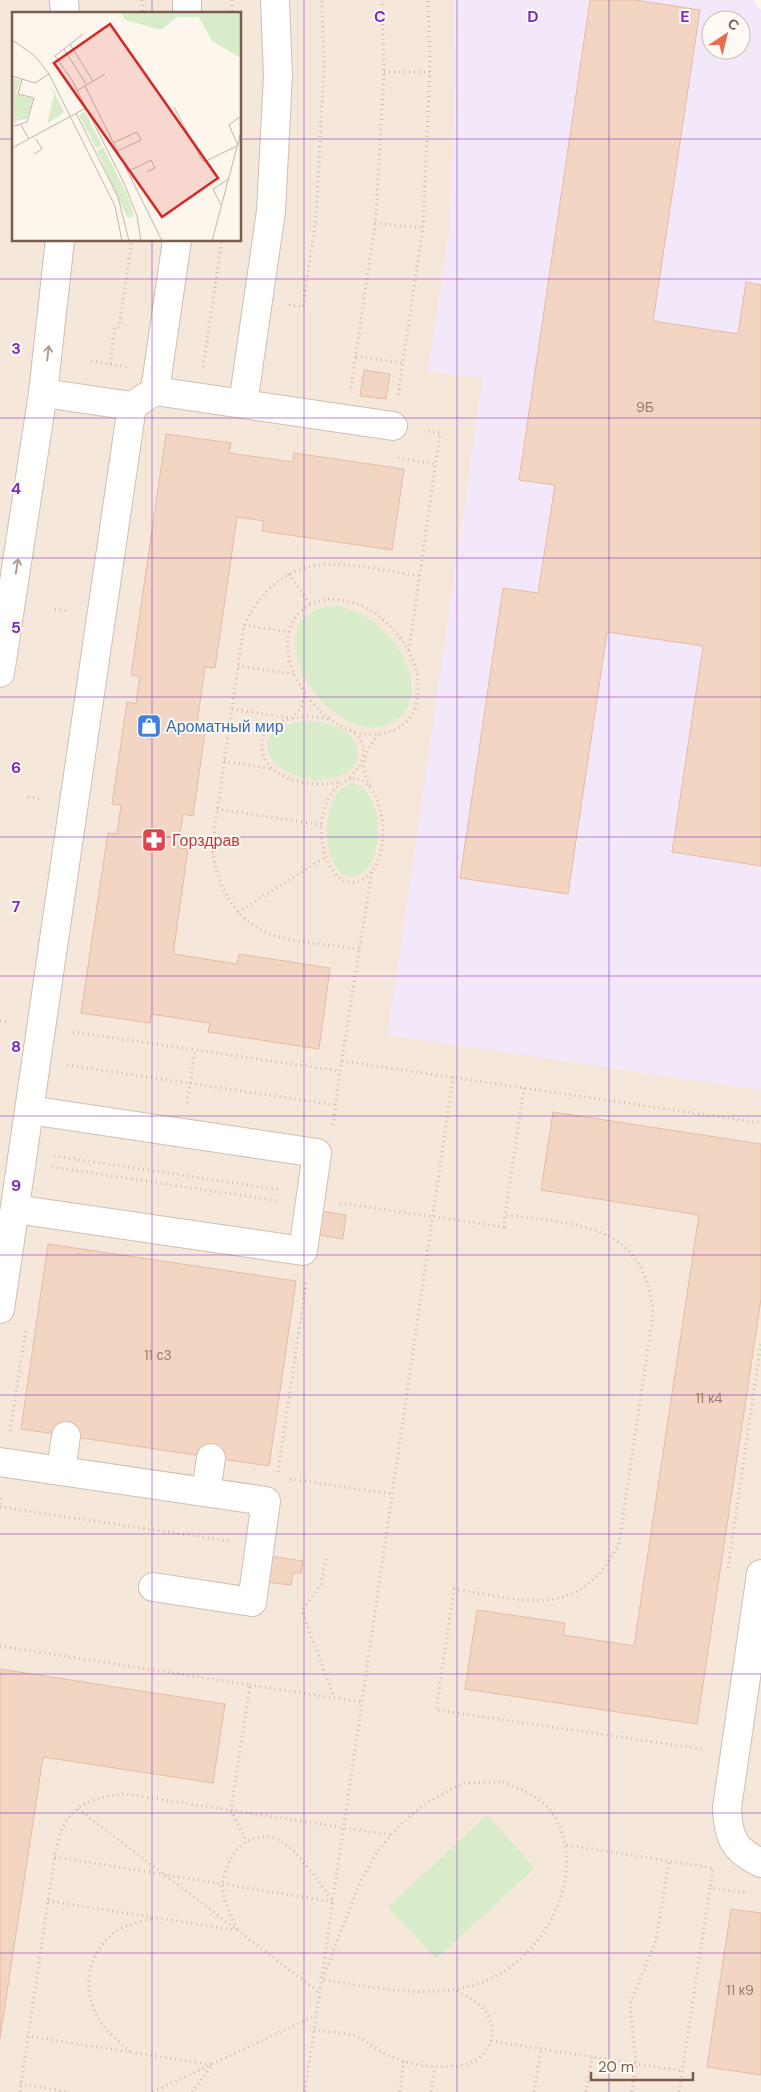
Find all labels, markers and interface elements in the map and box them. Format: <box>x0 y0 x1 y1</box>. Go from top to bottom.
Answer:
text: C <box>374 6 386 27</box>
text: D <box>527 6 539 27</box>
text: E <box>680 6 690 27</box>
north arrow <box>701 10 751 60</box>
inset map <box>12 12 241 241</box>
text: С <box>724 14 743 35</box>
text: 3 <box>11 338 21 359</box>
one-way arrow <box>43 345 53 361</box>
house number: 9Б <box>636 398 654 416</box>
text: 4 <box>11 478 21 499</box>
one-way arrow <box>12 558 22 574</box>
text: 5 <box>11 617 21 638</box>
shop icon: Ароматный мир <box>136 713 162 739</box>
place label: Ароматный мир <box>166 716 284 737</box>
text: 6 <box>11 757 21 778</box>
pharmacy icon: Горздрав <box>141 827 167 853</box>
place label: Горздрав <box>172 830 240 851</box>
text: 7 <box>12 896 21 917</box>
text: 8 <box>11 1036 21 1057</box>
text: 9 <box>11 1175 21 1196</box>
house number: 11 с3 <box>144 1346 172 1364</box>
house number: 11 к4 <box>695 1389 723 1407</box>
house number: 11 к9 <box>726 1981 754 1999</box>
scale bar <box>591 2050 694 2082</box>
text: 20 m <box>598 2057 634 2077</box>

